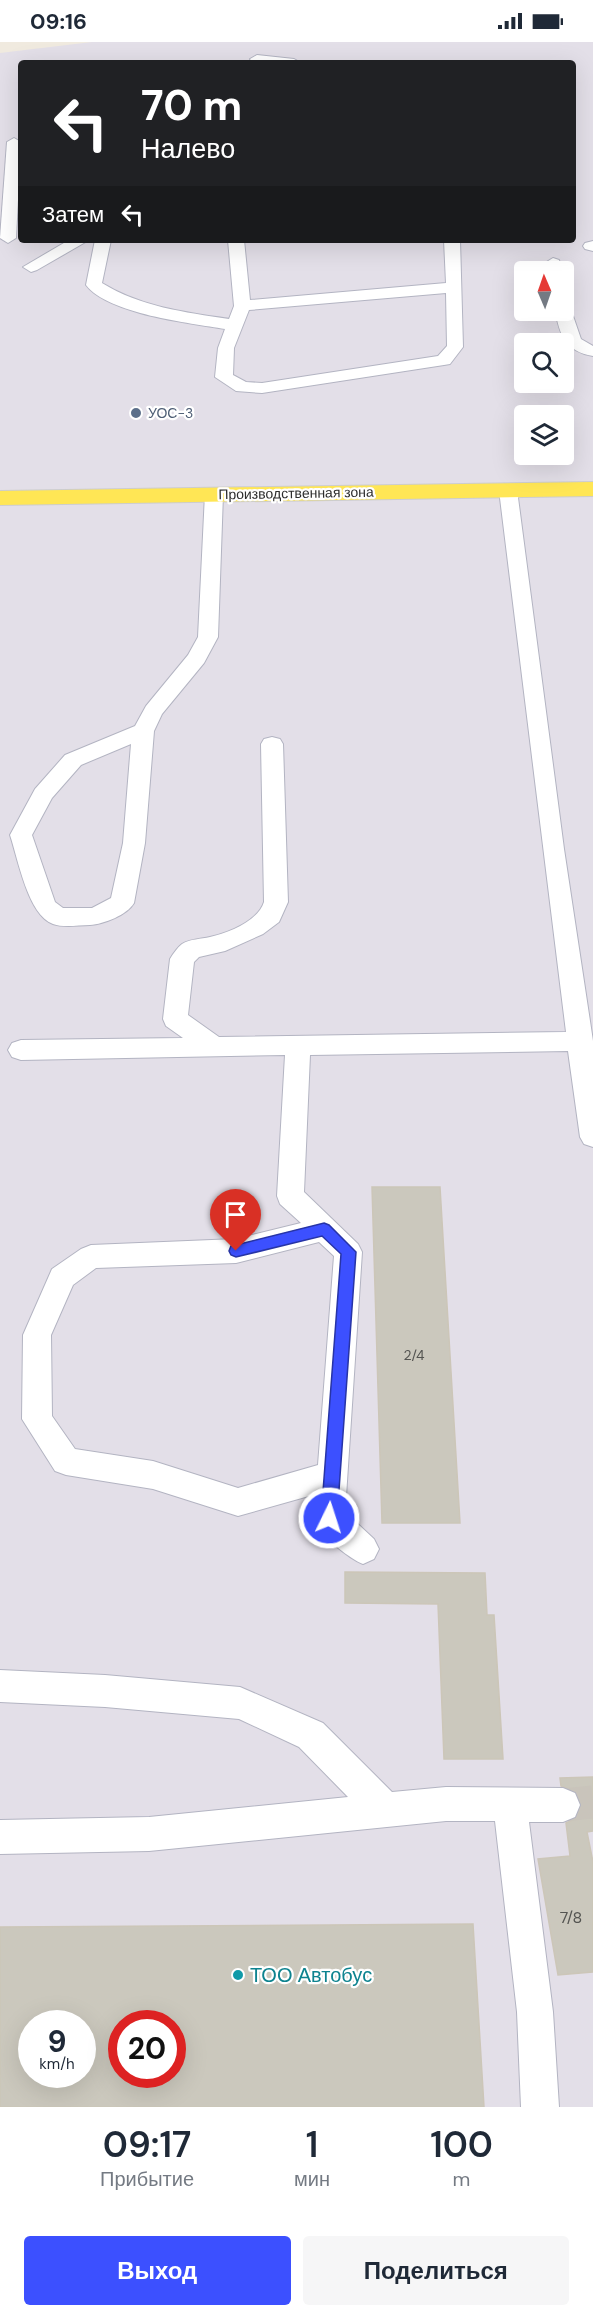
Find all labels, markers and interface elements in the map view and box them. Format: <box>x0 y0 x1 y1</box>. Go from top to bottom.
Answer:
text: 09:16 <box>30 7 87 36</box>
text: 70 m <box>141 78 242 133</box>
icon: left <box>42 84 120 162</box>
text: Налево <box>141 131 235 166</box>
icon: left <box>116 198 149 231</box>
text: Затем <box>42 200 104 229</box>
north arrow <box>514 261 574 321</box>
map controls <box>514 261 574 465</box>
button: search <box>514 333 574 393</box>
place label: УОС-3 <box>148 404 193 422</box>
button: layers <box>514 405 574 465</box>
marker: УОС-3 <box>129 406 143 420</box>
street label: Производственная зона <box>218 483 374 503</box>
pin <box>210 1189 261 1251</box>
icon: arrive <box>219 1198 252 1231</box>
house number: 2/4 <box>403 1346 425 1364</box>
position arrow <box>297 1486 361 1550</box>
house number: 7/8 <box>560 1907 582 1928</box>
place label: ТОО Автобус <box>250 1962 372 1988</box>
marker: ТОО Автобус <box>231 1968 245 1982</box>
speed limit sign: 20 <box>108 2010 186 2088</box>
text: 9 <box>47 2022 67 2061</box>
text: km/h <box>39 2054 75 2074</box>
text: 09:17 <box>103 2121 191 2168</box>
text: 1 <box>306 2121 318 2168</box>
text: 100 <box>430 2121 493 2168</box>
text: Прибытие <box>100 2166 194 2192</box>
text: мин <box>294 2166 330 2192</box>
text: m <box>453 2166 470 2192</box>
button: Выход <box>24 2236 291 2305</box>
button: Поделиться <box>303 2236 569 2305</box>

